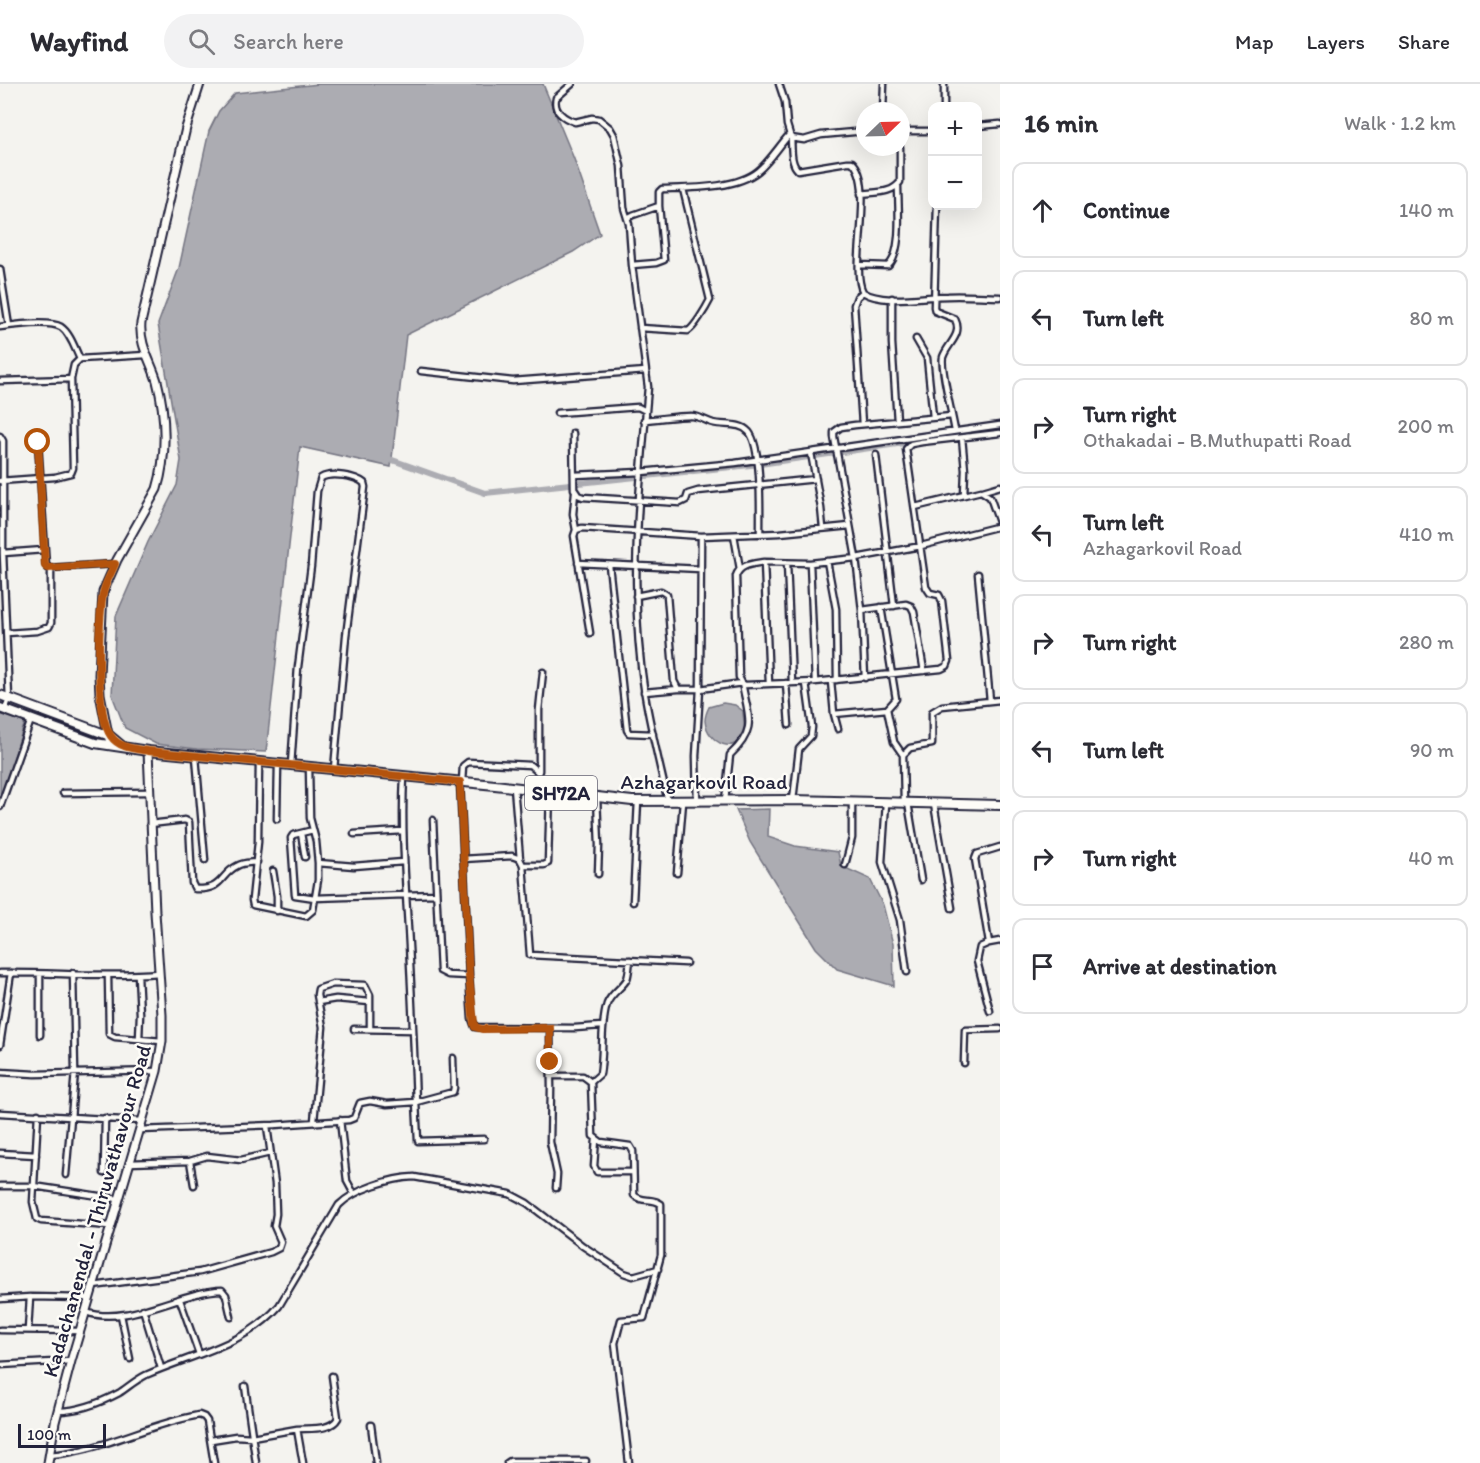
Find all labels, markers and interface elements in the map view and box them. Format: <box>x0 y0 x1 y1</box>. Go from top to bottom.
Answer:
search box <box>164 14 584 68</box>
text: Wayfind <box>30 24 128 58</box>
icon: search <box>185 25 218 58</box>
text: Search here <box>233 28 344 55</box>
text: Map <box>1235 29 1274 54</box>
text: Layers <box>1307 29 1365 54</box>
text: Share <box>1398 29 1450 54</box>
north arrow <box>856 102 910 156</box>
map controls <box>928 102 982 210</box>
button: + <box>928 102 982 156</box>
text: 16 min <box>1024 107 1098 139</box>
text: Walk · 1.2 km <box>1344 111 1456 135</box>
button: − <box>928 156 982 210</box>
icon: ahead <box>1026 194 1059 227</box>
text: Continue <box>1083 197 1170 224</box>
text: 140 m <box>1399 198 1454 222</box>
icon: left <box>1026 302 1059 335</box>
text: Turn left <box>1083 305 1164 332</box>
text: 80 m <box>1409 306 1454 330</box>
text: Turn right <box>1083 401 1177 428</box>
icon: right <box>1026 410 1059 443</box>
text: 200 m <box>1398 414 1454 438</box>
route start <box>24 428 50 454</box>
text: Othakadai - B.Muthupatti Road <box>1083 428 1352 452</box>
text: Turn left <box>1083 509 1164 536</box>
icon: left <box>1026 518 1059 551</box>
text: 410 m <box>1399 522 1454 546</box>
text: Azhagarkovil Road <box>1083 536 1242 560</box>
icon: right <box>1026 626 1059 659</box>
text: Turn right <box>1083 629 1177 656</box>
text: 280 m <box>1399 630 1454 654</box>
icon: left <box>1026 734 1059 767</box>
text: Turn left <box>1083 737 1164 764</box>
text: 90 m <box>1410 738 1454 762</box>
street label: Azhagarkovil Road <box>621 769 787 794</box>
road number: SH72A <box>525 776 597 810</box>
icon: right <box>1026 842 1059 875</box>
text: Turn right <box>1083 845 1177 872</box>
text: 40 m <box>1408 846 1454 870</box>
icon: arrive <box>1026 950 1059 983</box>
text: Arrive at destination <box>1083 953 1277 980</box>
street label: Kadachanendal - Thiruvathavour Road <box>37 1041 156 1380</box>
route end <box>536 1048 562 1074</box>
scale bar <box>18 1421 106 1448</box>
text: 100 m <box>27 1425 71 1444</box>

